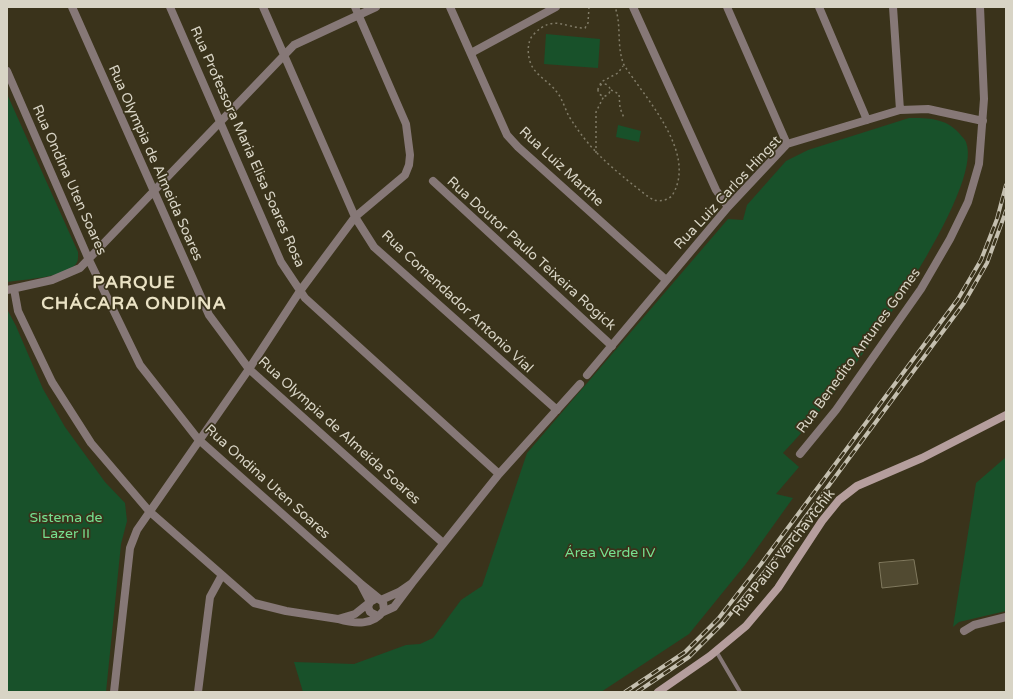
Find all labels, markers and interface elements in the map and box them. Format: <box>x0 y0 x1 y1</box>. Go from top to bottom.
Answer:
street label: Rua Professora Maria Elisa Soares Rosa <box>186 24 308 270</box>
street label: Rua Olympia de Almeida Soares <box>104 62 206 264</box>
street label: Rua Ondina Uten Soares <box>28 102 110 258</box>
street label: Rua Luiz Marthe <box>515 124 607 210</box>
street label: Rua Luiz Carlos Hingst <box>671 133 785 253</box>
street label: Rua Doutor Paulo Teixeira Rogick <box>443 174 619 334</box>
street label: Rua Comendador Antonio Vial <box>378 227 536 377</box>
street label: Rua Benedito Antunes Gomes <box>794 265 924 437</box>
district label: PARQUE CHÁCARA ONDINA <box>41 272 227 314</box>
street label: Rua Olympia de Almeida Soares <box>254 354 424 508</box>
street label: Rua Ondina Uten Soares <box>201 421 333 543</box>
street label: Rua Paulo Varchavtchik <box>729 486 839 620</box>
park label: Sistema de Lazer II <box>30 510 102 542</box>
park label: Área Verde IV <box>564 545 656 561</box>

